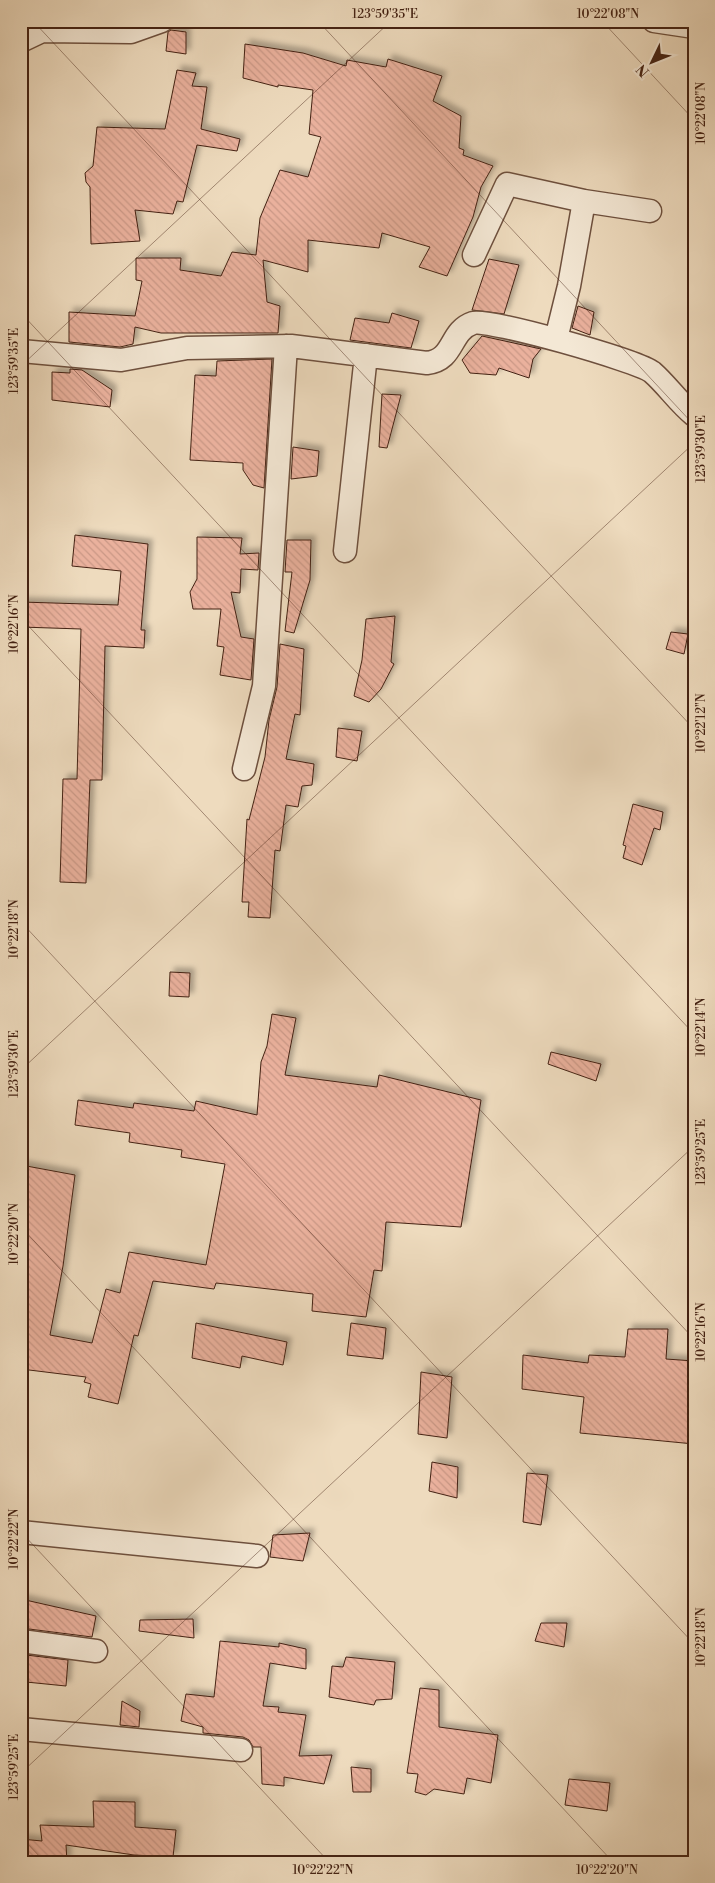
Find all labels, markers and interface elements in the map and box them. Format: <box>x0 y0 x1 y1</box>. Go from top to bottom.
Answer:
text: 123°59'35"E <box>352 7 418 22</box>
text: 10°22'08"N <box>577 7 639 22</box>
north arrow <box>628 38 678 88</box>
text: N <box>633 60 654 80</box>
text: 10°22'08"N <box>694 82 709 144</box>
text: 123°59'35"E <box>7 328 22 394</box>
text: 123°59'30"E <box>694 415 709 483</box>
text: 10°22'16"N <box>7 594 22 654</box>
text: 10°22'12"N <box>694 693 709 753</box>
text: 10°22'18"N <box>7 899 22 959</box>
text: 10°22'14"N <box>694 997 709 1056</box>
text: 123°59'30"E <box>7 1030 22 1098</box>
text: 123°59'25"E <box>694 1119 709 1185</box>
text: 10°22'20"N <box>7 1203 22 1265</box>
text: 10°22'16"N <box>694 1302 709 1362</box>
text: 10°22'22"N <box>7 1509 22 1569</box>
text: 10°22'18"N <box>694 1607 709 1667</box>
text: 123°59'25"E <box>7 1734 22 1800</box>
text: 10°22'22"N <box>293 1863 353 1878</box>
text: 10°22'20"N <box>576 1863 638 1878</box>

